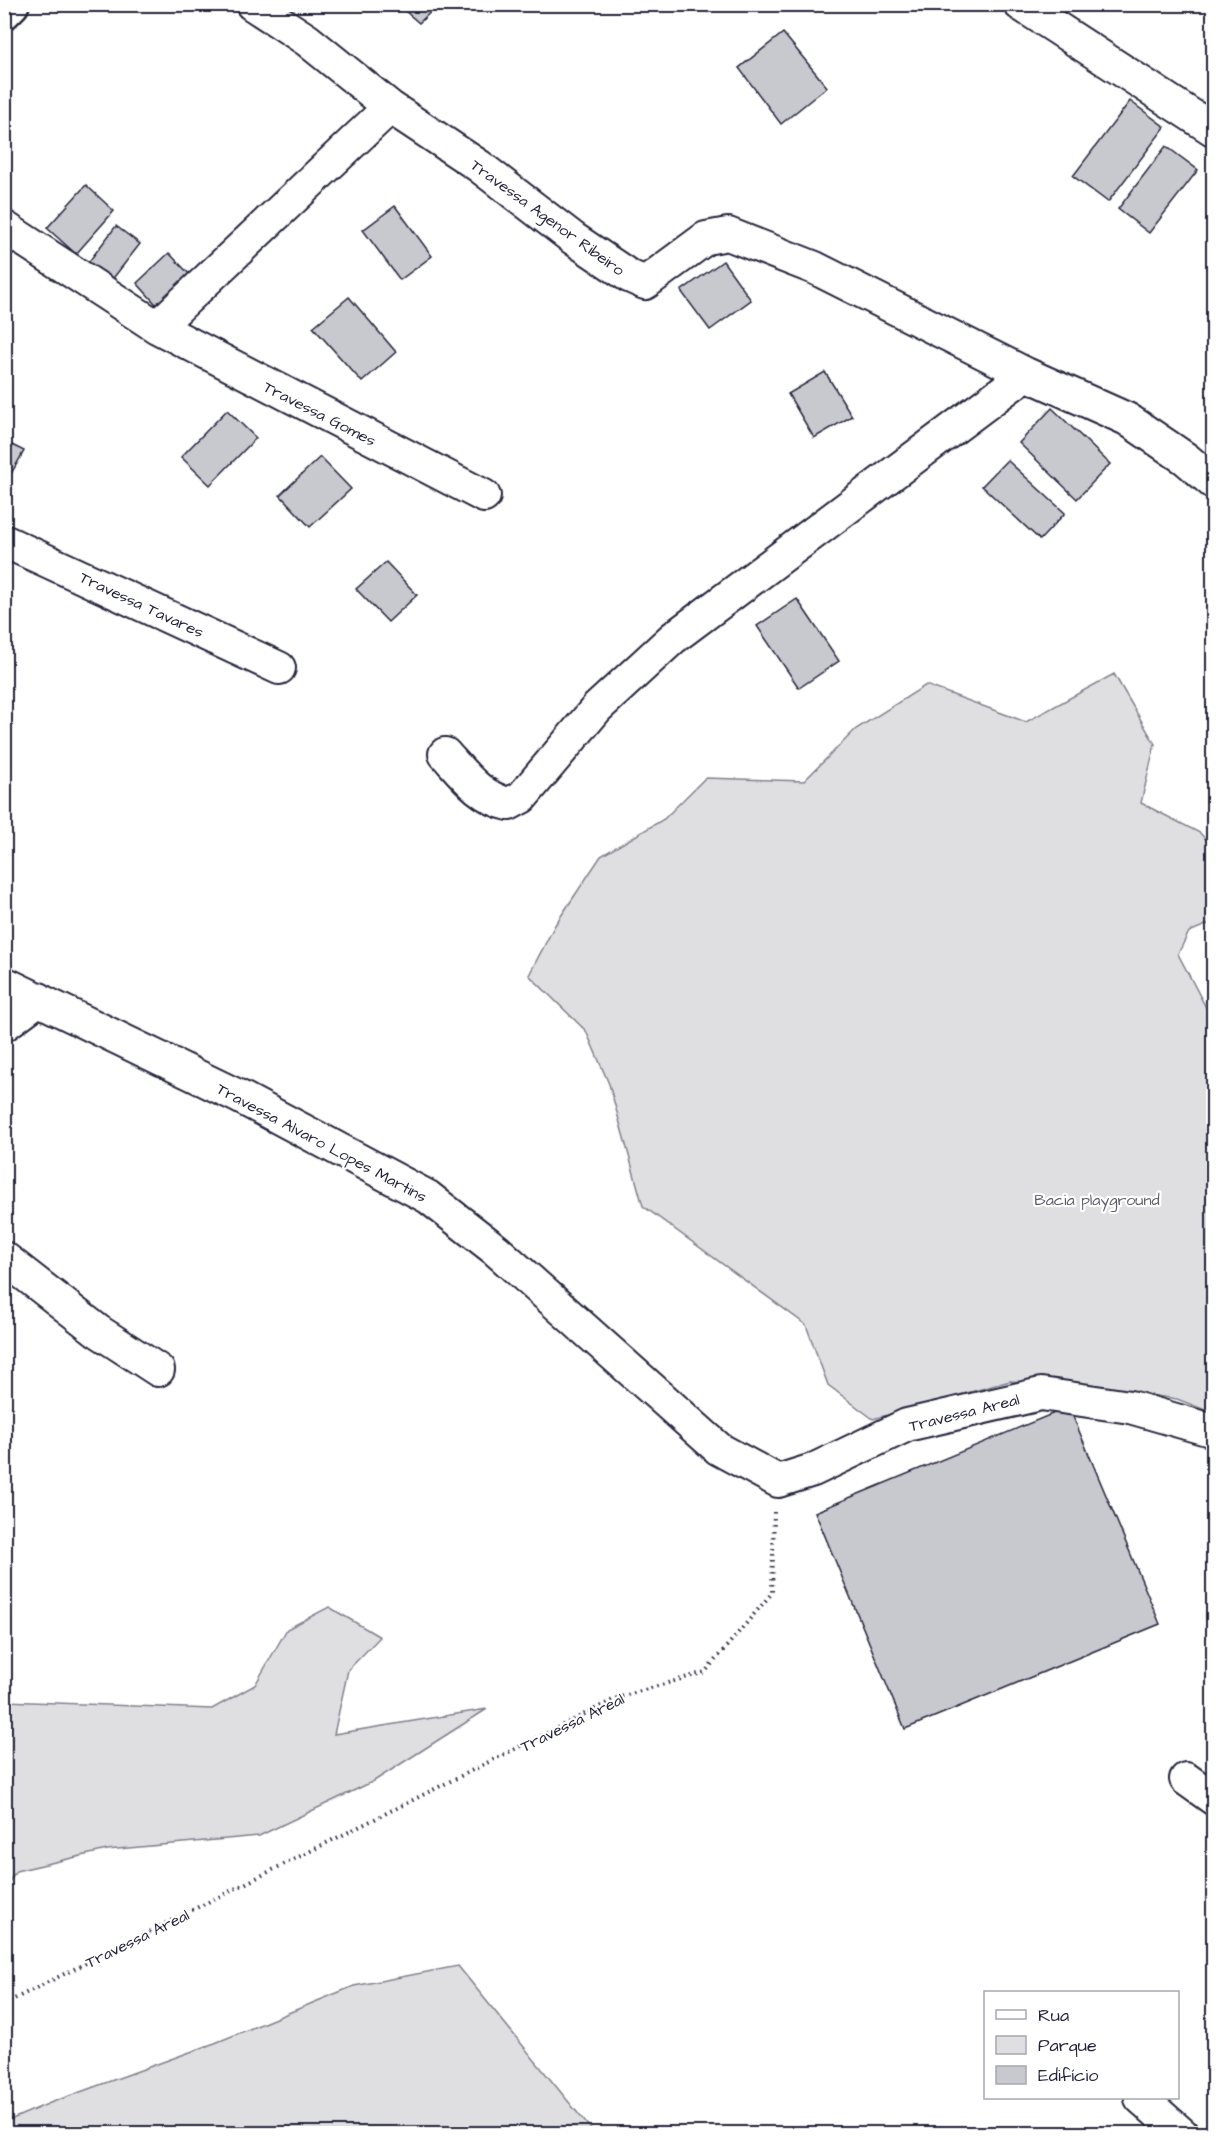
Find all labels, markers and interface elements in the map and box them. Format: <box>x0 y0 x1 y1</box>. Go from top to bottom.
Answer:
street label: Travessa Agenor Ribeiro <box>465 154 629 282</box>
street label: Travessa Gomes <box>259 376 380 452</box>
street label: Travessa Tavares <box>76 567 207 643</box>
street label: Travessa Alvaro Lopes Martins <box>213 1078 431 1208</box>
park label: Bacia playground <box>1034 1189 1160 1212</box>
street label: Travessa Areal <box>907 1389 1022 1437</box>
street label: Travessa Areal <box>517 1688 628 1758</box>
street label: Travessa Areal <box>82 1904 193 1974</box>
legend <box>984 1991 1179 2099</box>
text: Rua <box>1038 2003 1069 2028</box>
text: Parque <box>1038 2033 1097 2058</box>
text: Edifício <box>1038 2063 1098 2088</box>

